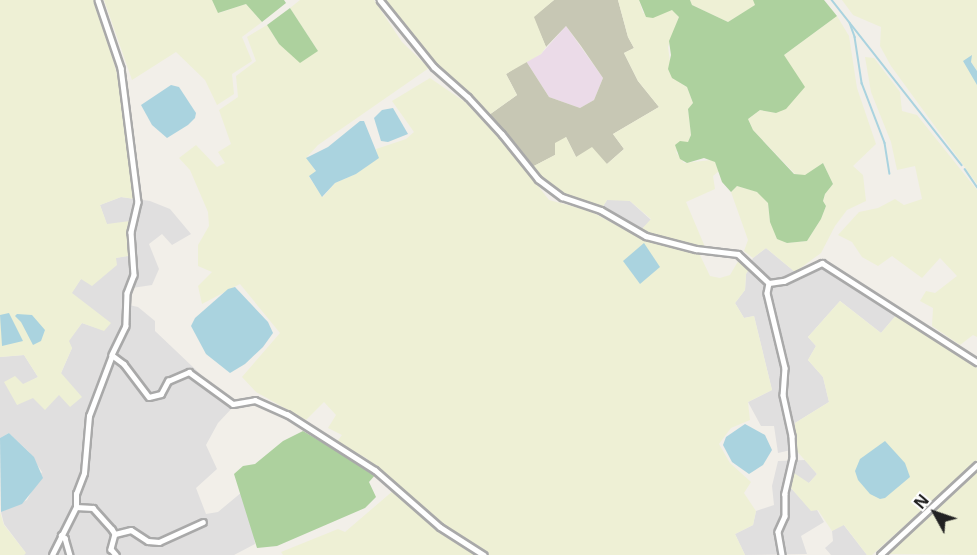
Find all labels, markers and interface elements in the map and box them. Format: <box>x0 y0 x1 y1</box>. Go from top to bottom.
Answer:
north arrow <box>905 483 965 543</box>
text: N <box>909 489 934 513</box>

